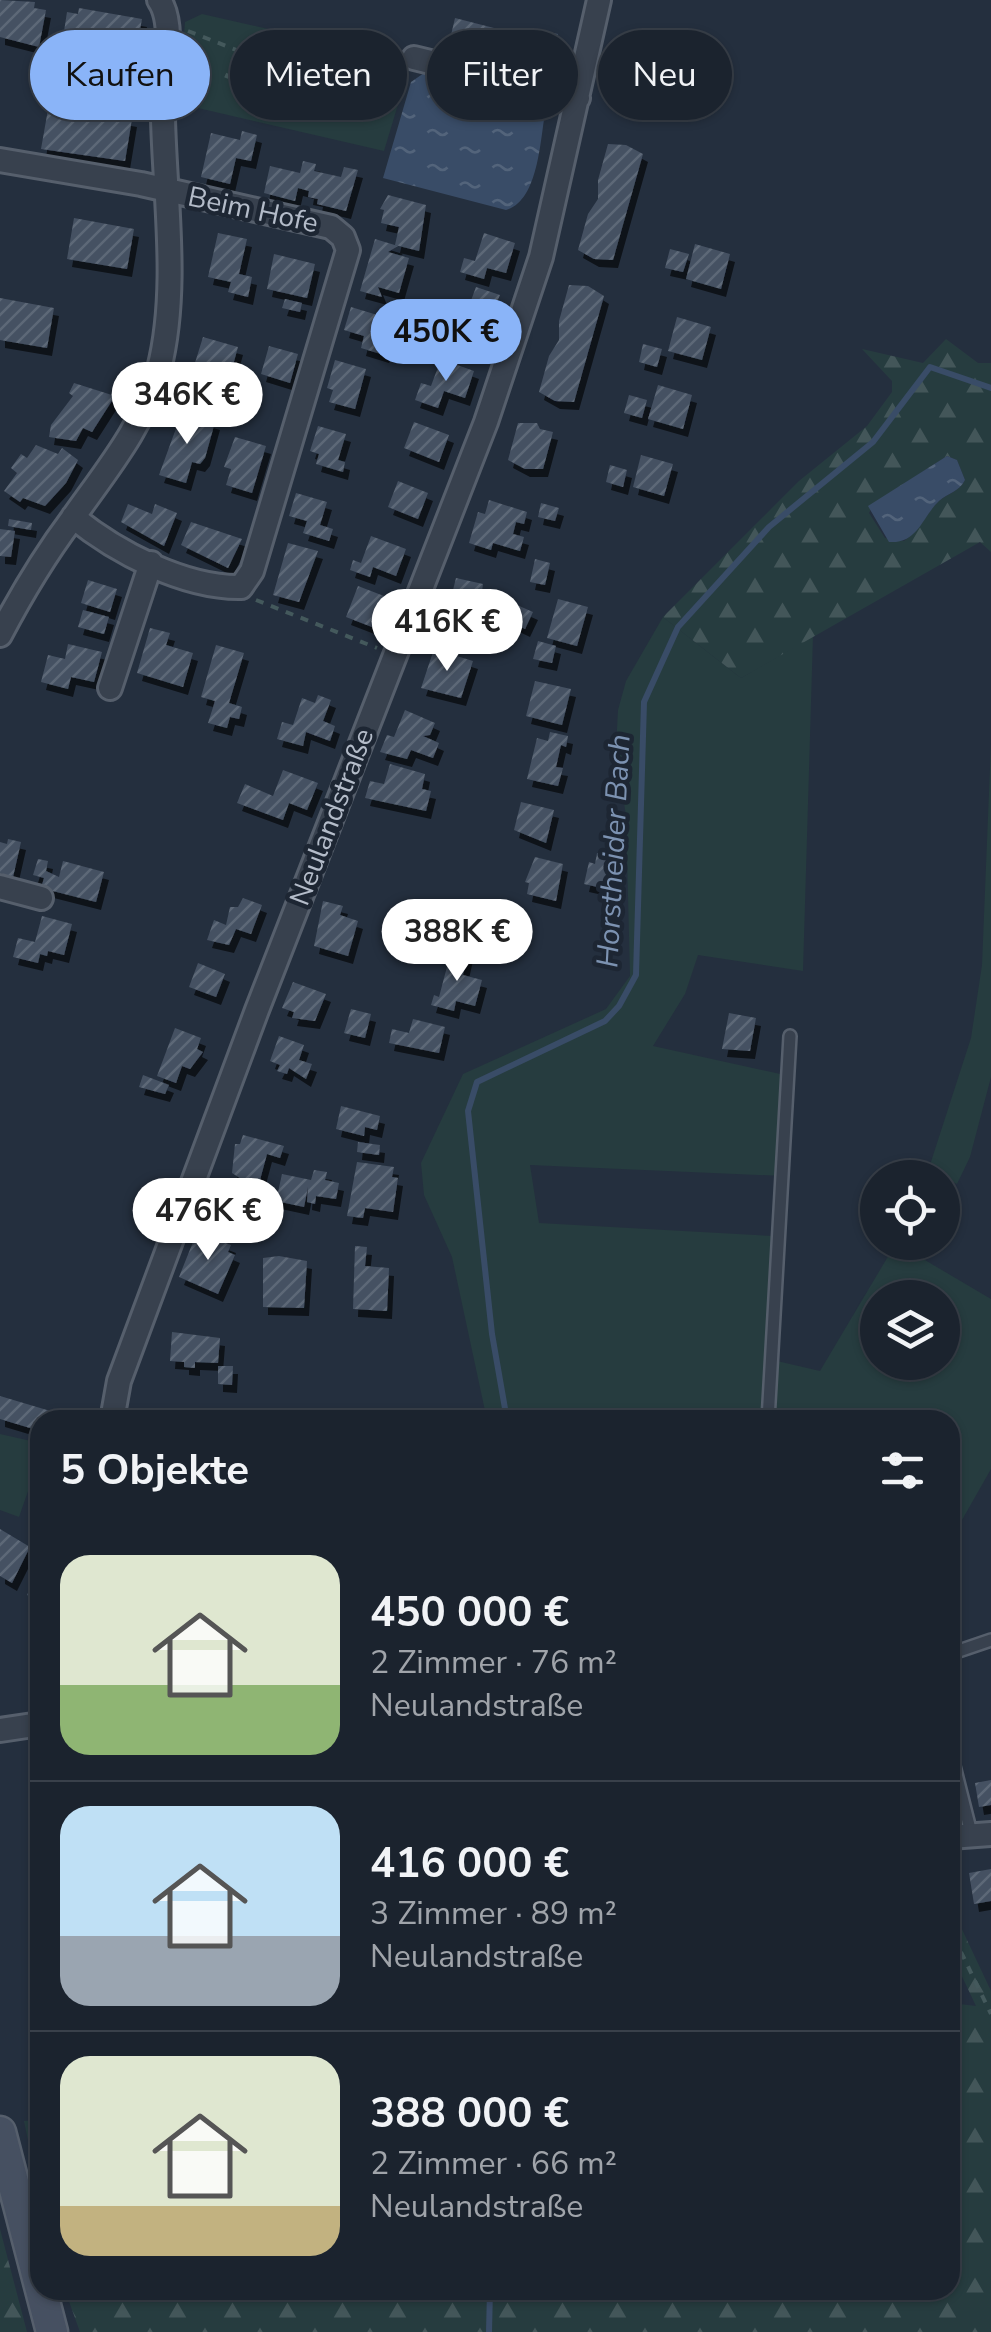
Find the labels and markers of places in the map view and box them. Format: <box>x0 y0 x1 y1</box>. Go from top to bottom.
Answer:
pin: 450K € <box>365 299 527 384</box>
pin: 346K € <box>106 362 268 447</box>
pin: 416K € <box>366 589 528 674</box>
pin: 388K € <box>376 899 538 984</box>
pin: 476K € <box>127 1178 289 1263</box>

